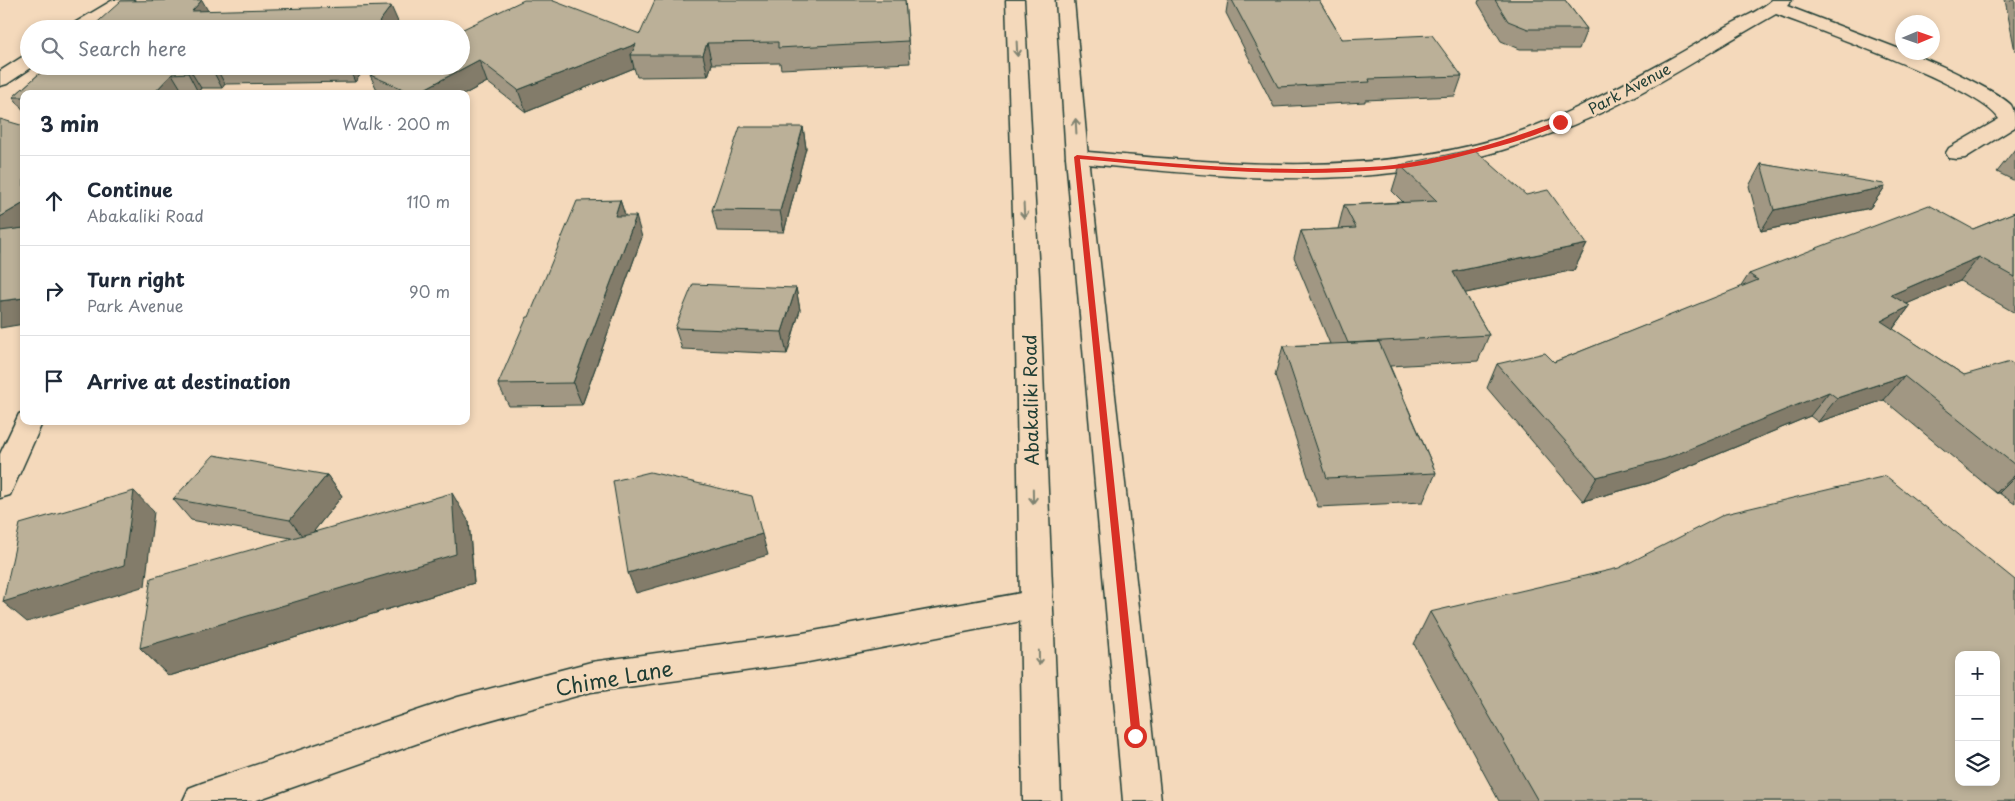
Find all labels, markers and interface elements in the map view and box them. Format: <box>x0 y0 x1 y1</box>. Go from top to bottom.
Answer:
north arrow <box>1895 15 1940 60</box>
search box <box>20 20 470 75</box>
icon: search <box>38 34 66 62</box>
text: Search here <box>78 34 187 62</box>
one-way arrow <box>1012 40 1021 56</box>
street label: Park Avenue <box>1584 57 1674 119</box>
text: 3 min <box>40 107 99 139</box>
text: Walk · 200 m <box>342 111 450 135</box>
route end <box>1549 111 1572 134</box>
one-way arrow <box>1071 118 1080 134</box>
text: Continue <box>87 175 173 203</box>
icon: ahead <box>40 187 68 215</box>
text: 110 m <box>407 189 450 213</box>
one-way arrow <box>1019 202 1029 219</box>
text: Abakaliki Road <box>87 203 204 227</box>
text: Turn right <box>87 265 185 293</box>
icon: right <box>40 277 68 305</box>
text: 90 m <box>409 279 450 303</box>
text: Park Avenue <box>87 293 184 317</box>
street label: Abakaliki Road <box>1015 334 1045 466</box>
icon: arrive <box>40 367 68 395</box>
text: Arrive at destination <box>87 367 291 395</box>
one-way arrow <box>1028 488 1038 504</box>
one-way arrow <box>1034 650 1043 666</box>
street label: Chime Lane <box>553 651 675 703</box>
map controls <box>1955 651 2000 786</box>
button: + <box>1955 651 2000 696</box>
button: − <box>1955 696 2000 741</box>
route start <box>1124 725 1147 748</box>
button: layers <box>1955 741 2000 786</box>

